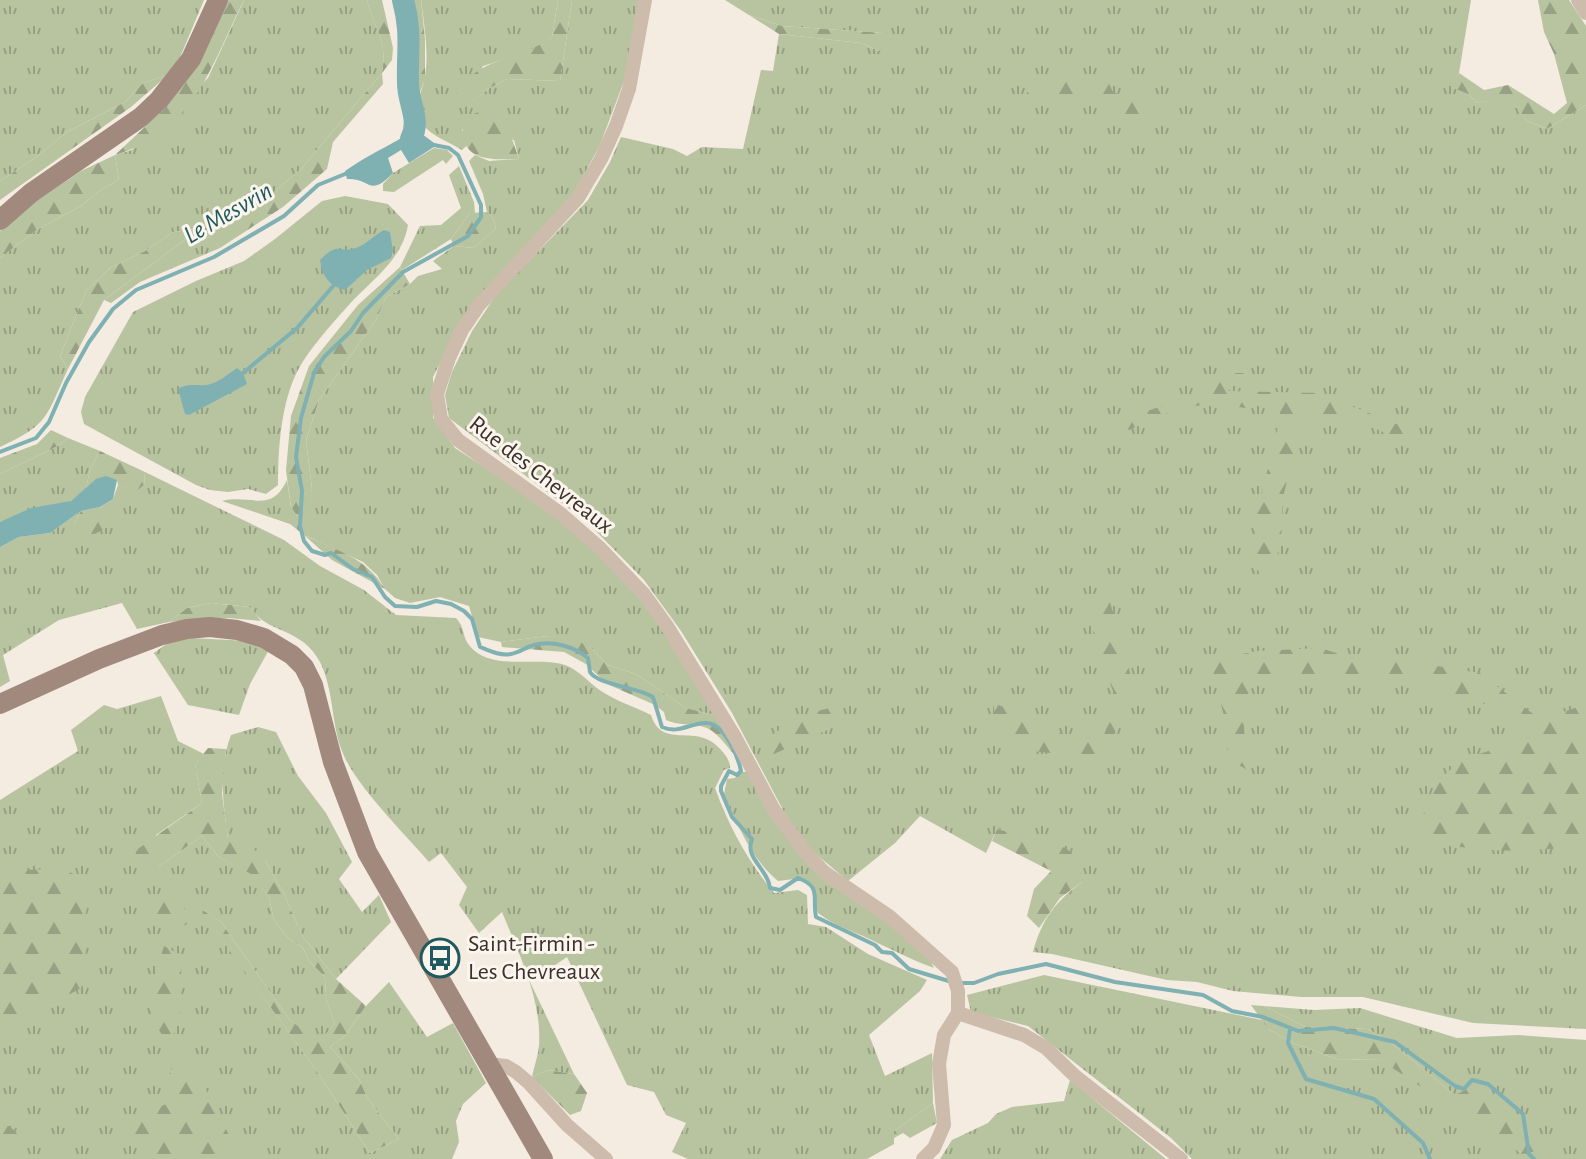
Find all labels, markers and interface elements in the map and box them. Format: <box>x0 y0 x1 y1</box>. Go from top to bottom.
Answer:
water label: Le Mesvrin <box>179 177 277 249</box>
street label: Rue des Chevreaux <box>465 412 618 539</box>
place label: Saint-Firmin - Les Chevreaux <box>468 932 601 984</box>
bus stop icon: Saint-Firmin - Les Chevreaux <box>419 937 461 979</box>

